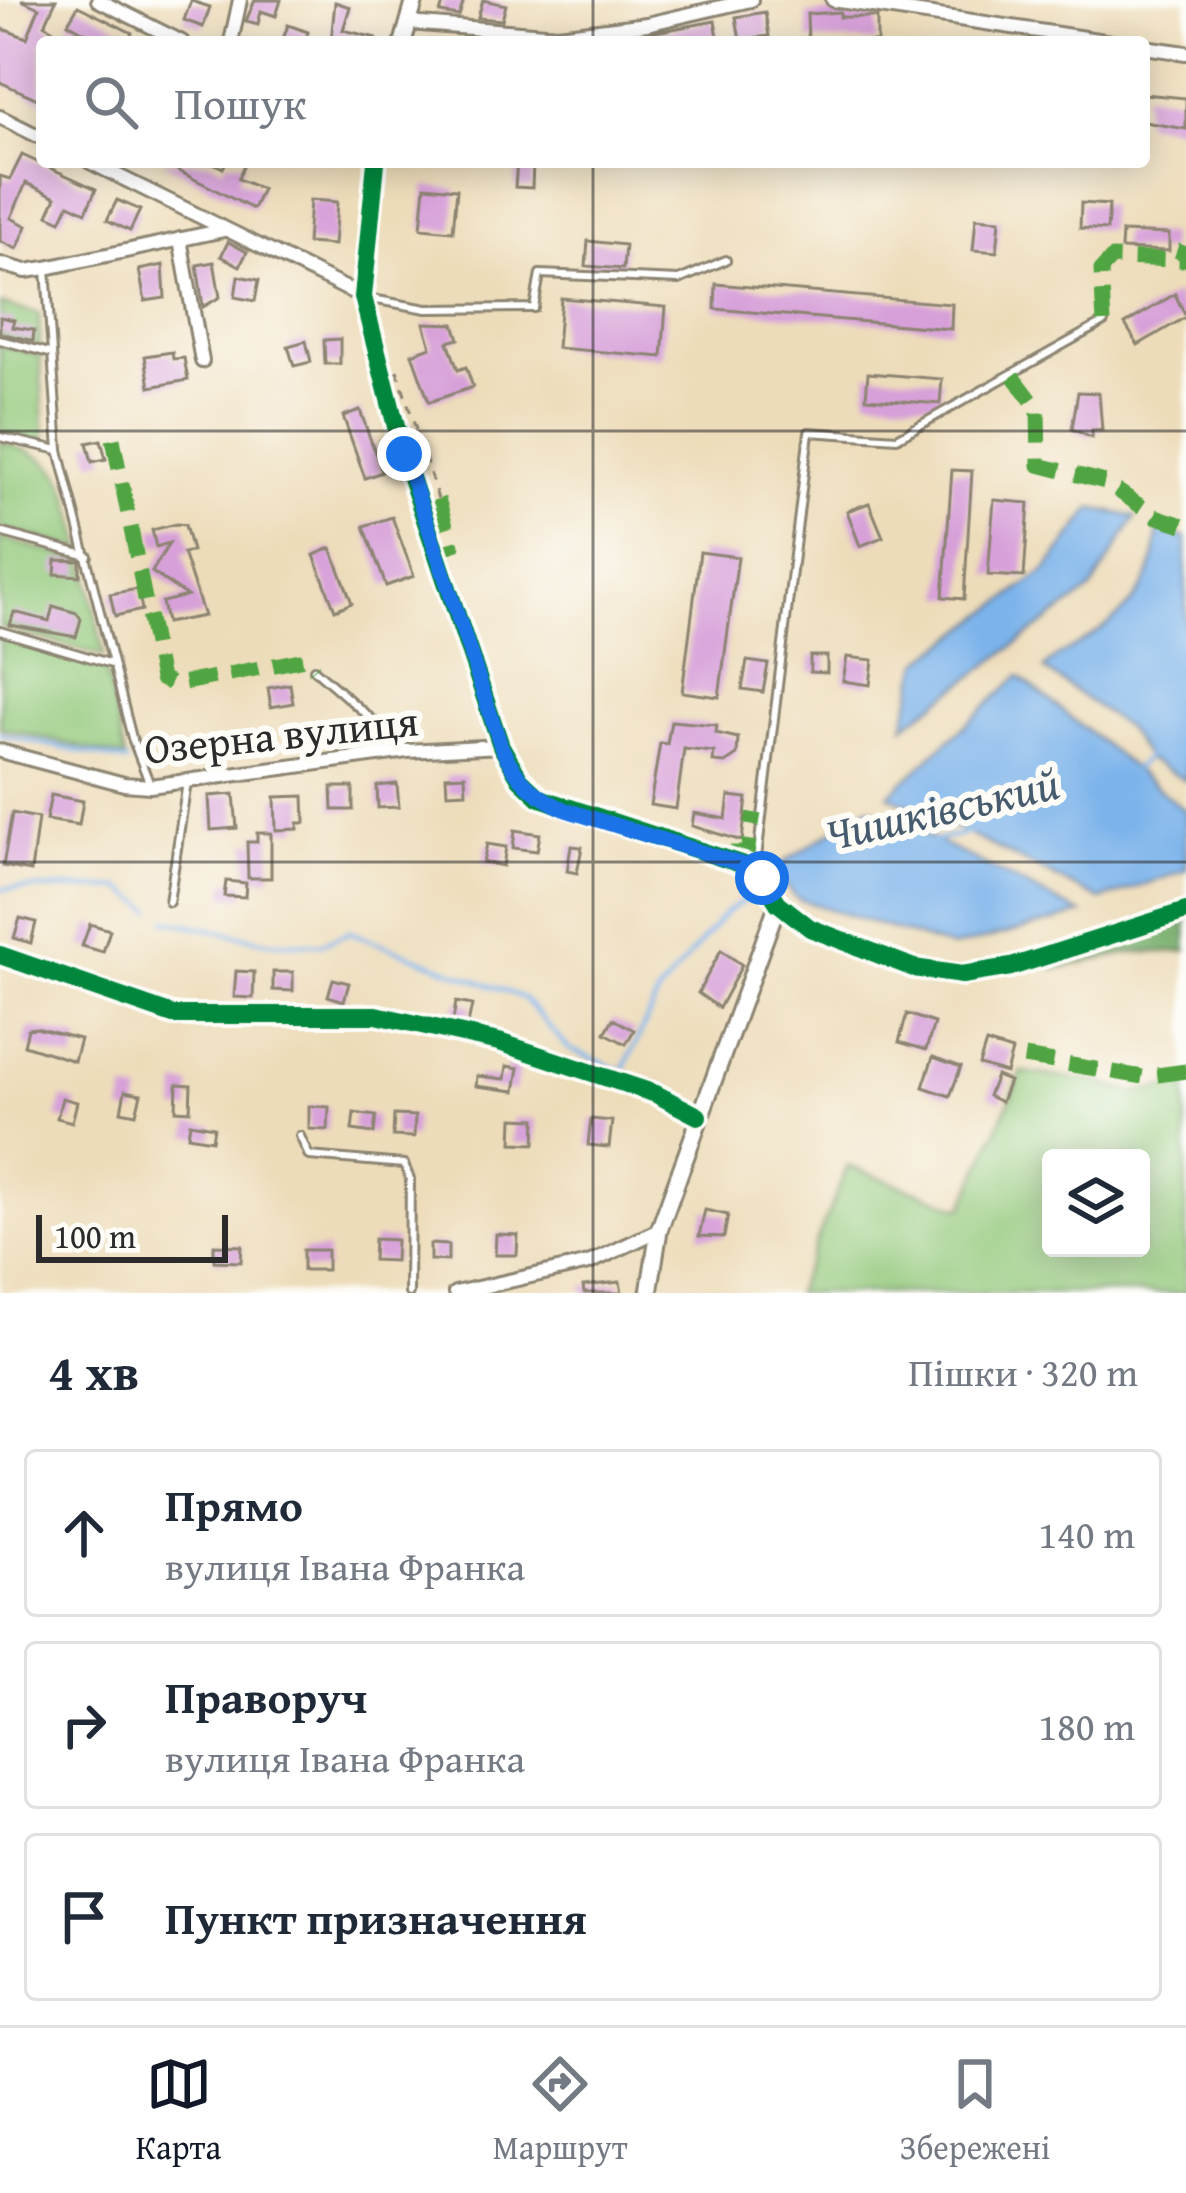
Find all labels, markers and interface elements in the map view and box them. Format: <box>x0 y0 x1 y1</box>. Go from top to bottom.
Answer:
search box <box>36 36 1150 168</box>
icon: search <box>78 69 144 135</box>
text: Пошук <box>174 70 307 135</box>
route end <box>377 427 431 481</box>
street label: Озерна вулиця <box>141 689 421 779</box>
water label: Чишківський <box>819 750 1065 866</box>
route start <box>735 851 789 905</box>
map controls <box>1042 1149 1150 1257</box>
button: layers <box>1042 1149 1150 1257</box>
scale bar <box>36 1209 228 1262</box>
text: 100 m <box>54 1212 136 1260</box>
text: 4 хв <box>48 1334 139 1409</box>
text: Пішки · 320 m <box>908 1343 1138 1400</box>
text: Прямо <box>165 1472 303 1537</box>
icon: ahead <box>51 1500 117 1566</box>
text: 140 m <box>1038 1505 1135 1562</box>
text: вулиця Івана Франка <box>165 1537 525 1594</box>
text: Праворуч <box>165 1664 367 1729</box>
icon: right <box>51 1692 117 1758</box>
text: 180 m <box>1038 1697 1135 1754</box>
text: вулиця Івана Франка <box>165 1729 525 1786</box>
icon: arrive <box>51 1884 117 1950</box>
text: Пункт призначення <box>165 1885 587 1950</box>
tab: Карта <box>136 2051 221 2171</box>
tab: Маршрут <box>493 2051 628 2171</box>
tab: Збережені <box>899 2051 1050 2171</box>

